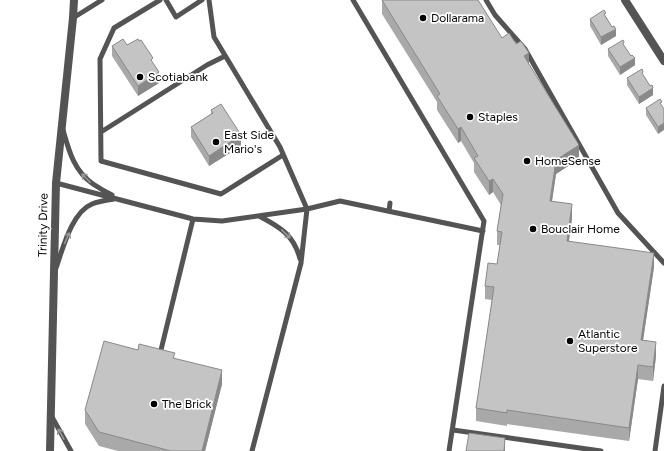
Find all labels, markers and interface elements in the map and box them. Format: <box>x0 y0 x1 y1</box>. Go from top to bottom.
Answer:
place label: Dollarama <box>431 11 484 25</box>
marker: Dollarama <box>418 13 428 23</box>
place label: Scotiabank <box>148 70 208 84</box>
marker: Scotiabank <box>135 72 145 82</box>
place label: Staples <box>478 110 518 124</box>
marker: Staples <box>465 112 475 122</box>
place label: East Side Mario's <box>224 128 275 156</box>
marker: East Side Mario's <box>211 137 221 147</box>
place label: HomeSense <box>535 154 601 168</box>
marker: HomeSense <box>522 156 532 166</box>
one-way arrow <box>81 173 91 182</box>
street label: Trinity Drive <box>35 192 51 257</box>
place label: Bouclair Home <box>541 222 620 236</box>
marker: Bouclair Home <box>528 224 538 234</box>
one-way arrow <box>281 229 291 239</box>
one-way arrow <box>64 232 71 244</box>
place label: Atlantic Superstore <box>578 327 638 355</box>
marker: Atlantic Superstore <box>565 336 575 346</box>
place label: The Brick <box>162 397 212 411</box>
marker: The Brick <box>149 399 159 409</box>
one-way arrow <box>56 428 64 440</box>

